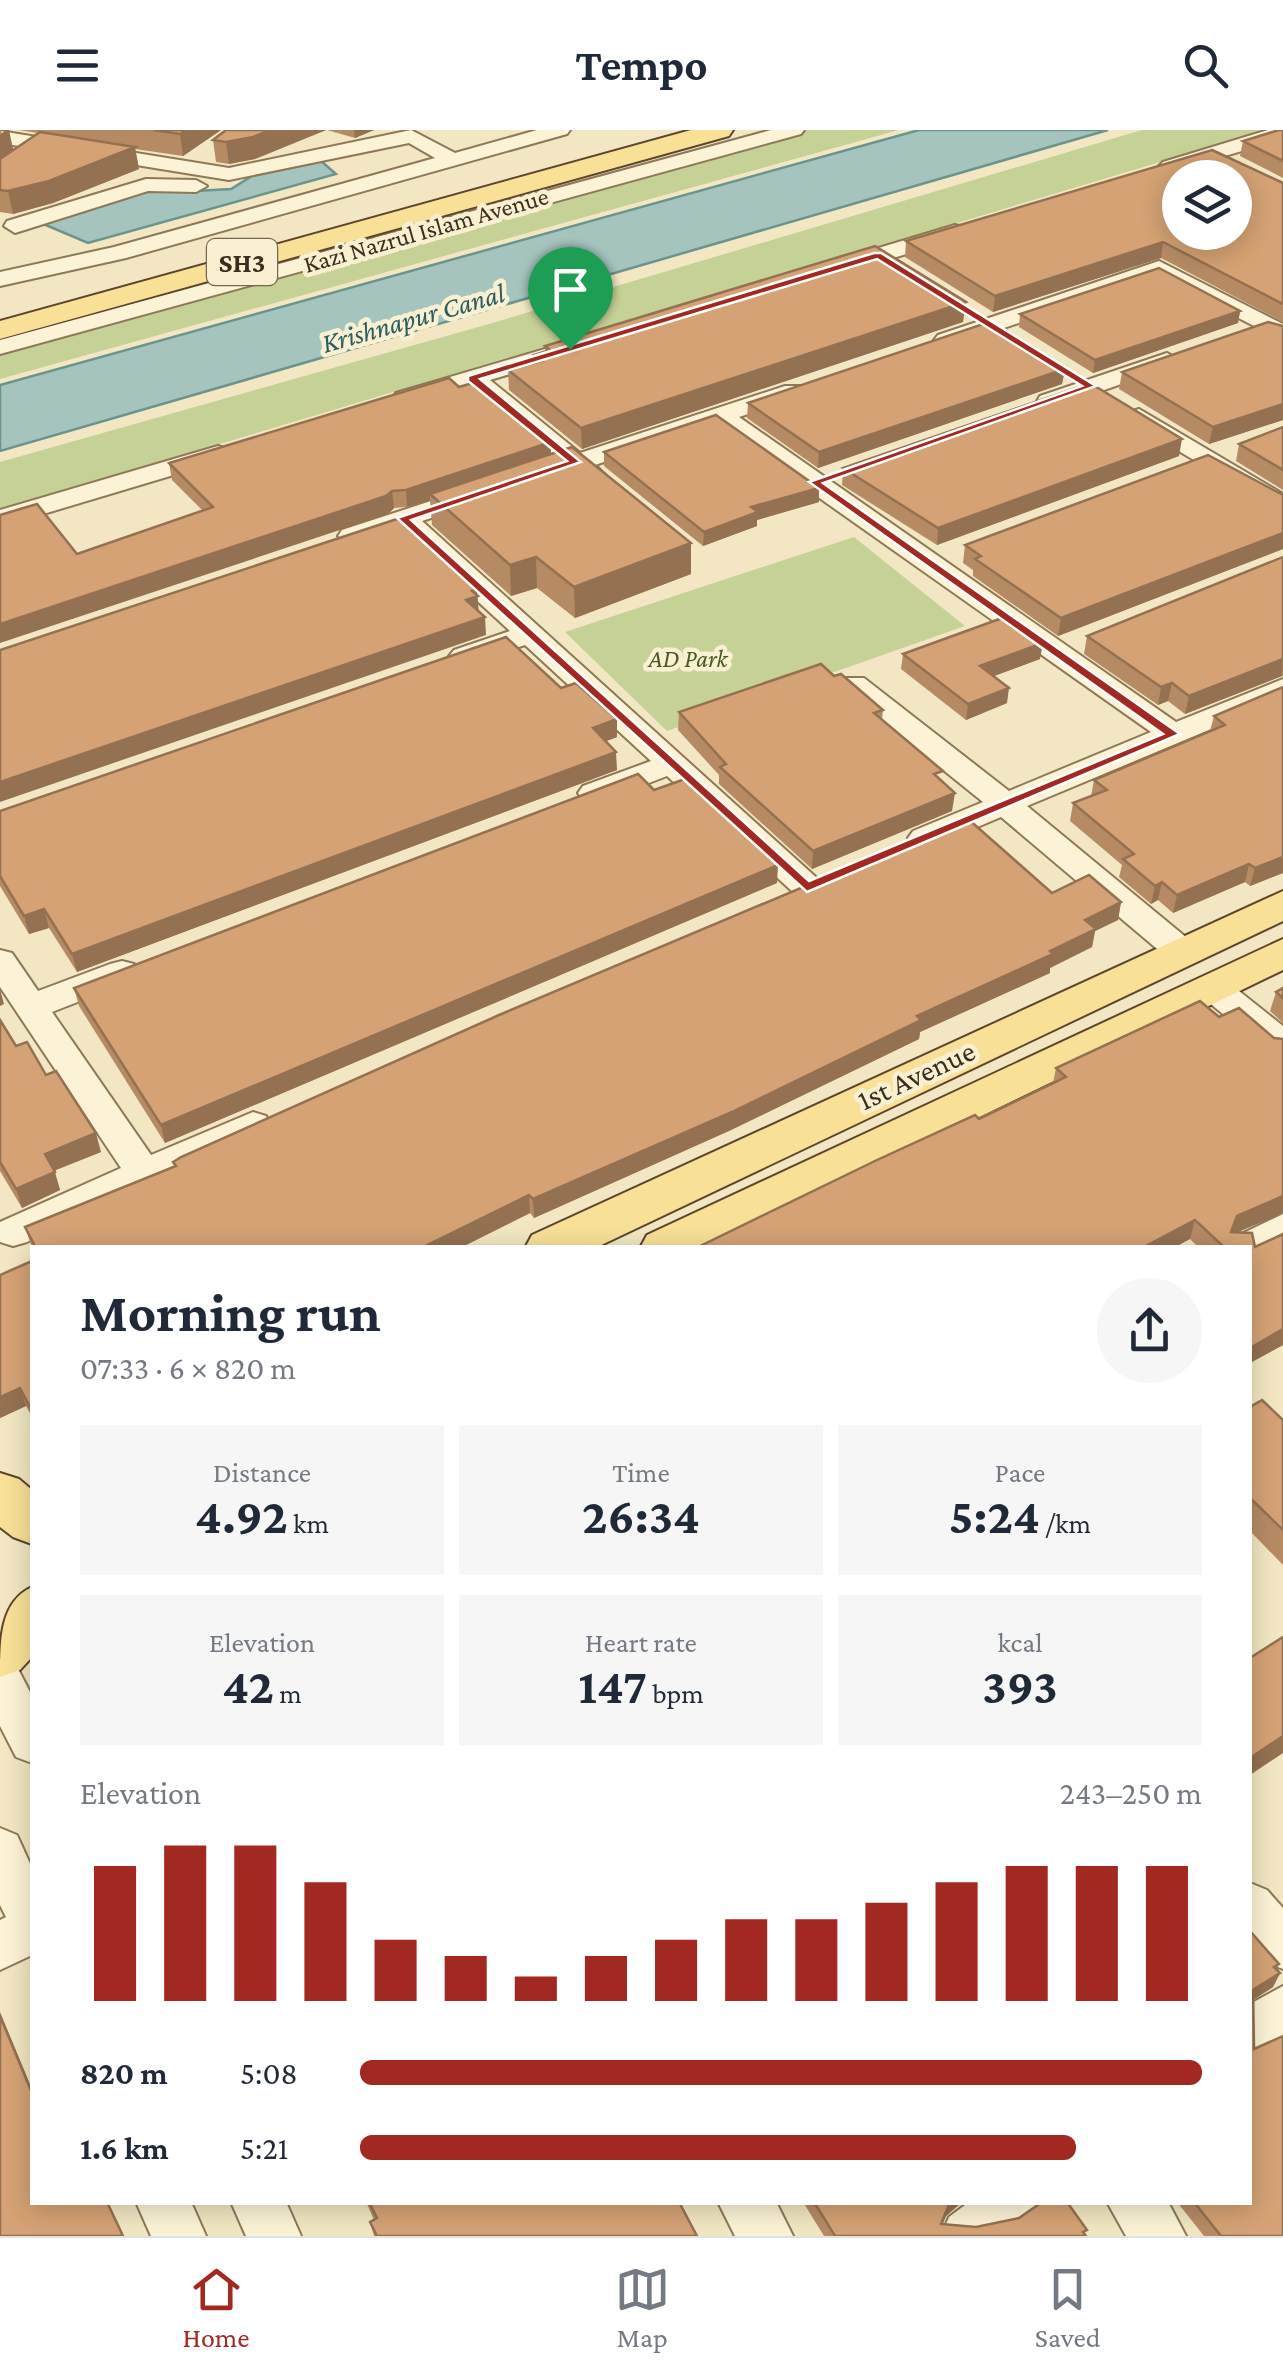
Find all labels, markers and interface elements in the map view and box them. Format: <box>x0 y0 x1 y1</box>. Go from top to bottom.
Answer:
icon: menu <box>50 38 105 93</box>
icon: search <box>1178 38 1233 93</box>
text: Tempo <box>575 40 708 90</box>
map controls <box>1162 160 1252 250</box>
button: layers <box>1162 160 1252 250</box>
street label: Kazi Nazrul Islam Avenue <box>301 182 551 278</box>
road number: SH3 <box>207 239 277 285</box>
pin <box>528 247 613 350</box>
icon: arrive <box>543 262 598 317</box>
water label: Krishnapur Canal <box>318 277 509 359</box>
park label: AD Park <box>647 645 728 672</box>
street label: 1st Avenue <box>852 1033 980 1117</box>
button: share <box>1097 1278 1202 1383</box>
text: Morning run <box>80 1282 381 1343</box>
text: 07:33 · 6 × 820 m <box>80 1350 296 1386</box>
text: Distance <box>213 1457 311 1488</box>
text: Time <box>612 1457 670 1488</box>
text: Pace <box>995 1457 1045 1488</box>
text: 4.92 <box>195 1488 288 1544</box>
text: 26:34 <box>582 1488 700 1544</box>
text: 5:24 <box>949 1488 1040 1544</box>
text: km <box>288 1508 329 1539</box>
text: /km <box>1040 1508 1091 1539</box>
text: Elevation <box>209 1627 315 1658</box>
text: Heart rate <box>585 1627 697 1658</box>
text: kcal <box>997 1627 1043 1658</box>
text: 42 <box>222 1658 274 1714</box>
text: 147 <box>578 1658 647 1714</box>
text: 393 <box>982 1658 1058 1714</box>
text: m <box>274 1678 302 1709</box>
text: bpm <box>647 1678 704 1709</box>
text: Elevation <box>80 1775 201 1811</box>
text: 243–250 m <box>1060 1775 1202 1811</box>
text: 820 m <box>80 2055 167 2091</box>
text: 5:08 <box>240 2055 298 2091</box>
text: 1.6 km <box>80 2130 169 2166</box>
text: 5:21 <box>240 2130 288 2166</box>
tab: Home <box>183 2262 250 2353</box>
tab: Map <box>615 2262 670 2353</box>
tab: Saved <box>1035 2262 1100 2353</box>

